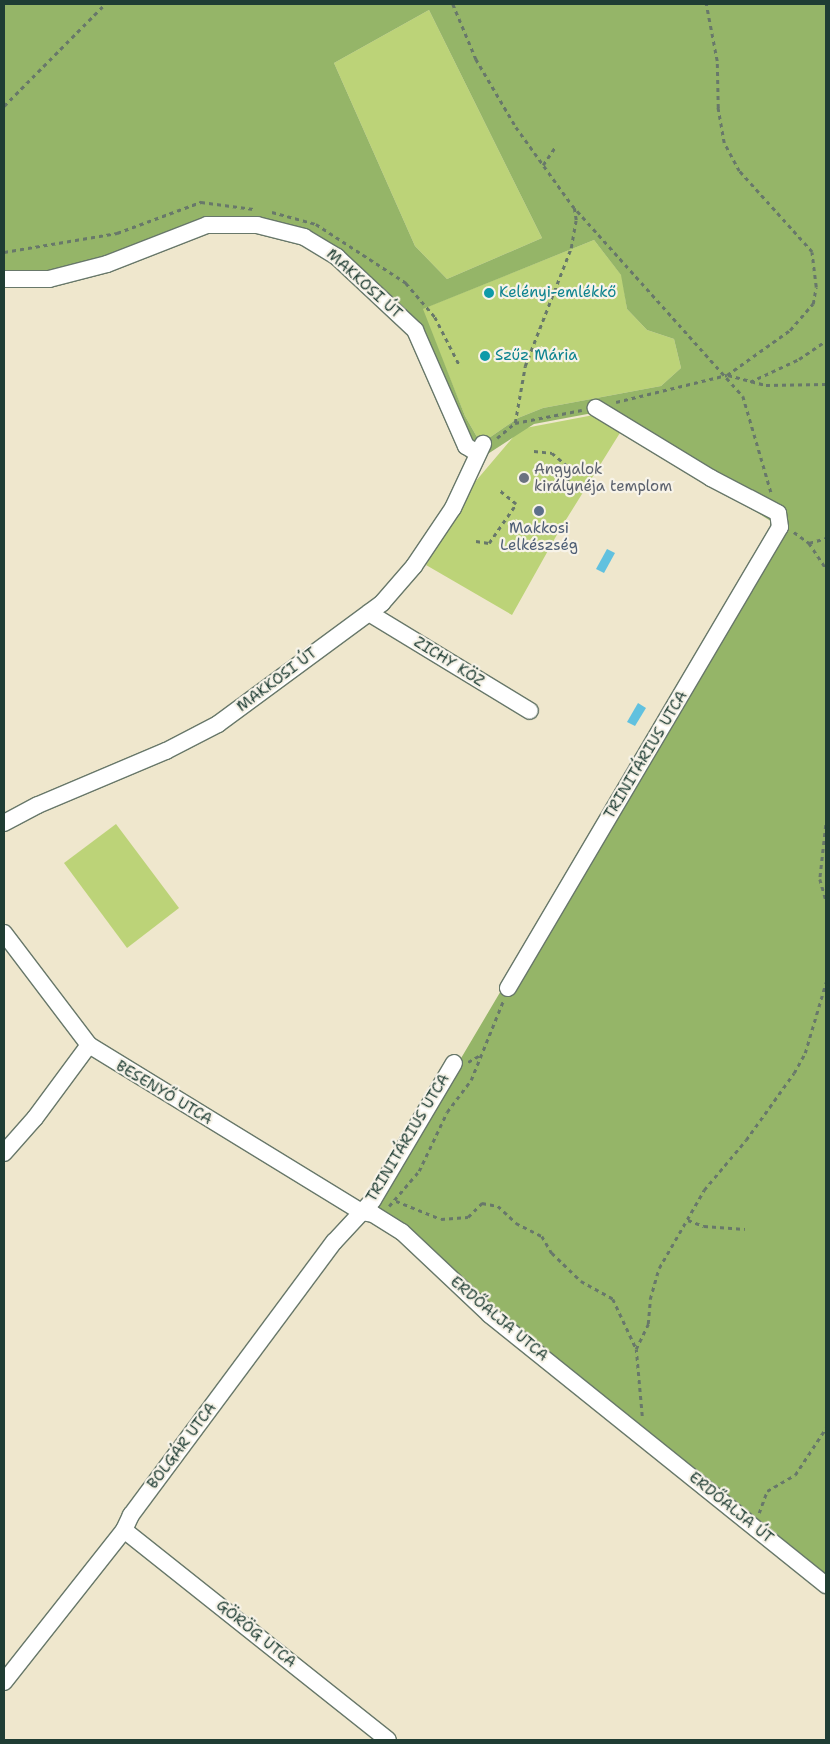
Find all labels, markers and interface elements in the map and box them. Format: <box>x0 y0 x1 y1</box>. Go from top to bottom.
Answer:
street label: MAKKOSI ÚT <box>323 245 405 323</box>
place label: Kelényi-emlékkő <box>499 284 616 302</box>
marker: Kelényi-emlékkő <box>483 287 495 299</box>
place label: Szűz Mária <box>495 347 578 365</box>
marker: Szűz Mária <box>479 350 491 362</box>
place label: Angyalok királynéja templom <box>534 460 672 495</box>
marker: Angyalok királynéja templom <box>518 472 530 484</box>
marker: Makkosi Lelkészség <box>533 505 545 517</box>
place label: Makkosi Lelkészség <box>500 519 578 554</box>
street label: ZICHY KÖZ <box>410 633 488 691</box>
street label: MAKKOSI ÚT <box>233 644 321 716</box>
street label: TRINITÁRIUS UTCA <box>601 688 691 822</box>
street label: BESENYŐ UTCA <box>113 1057 215 1129</box>
street label: TRINITÁRIUS UTCA <box>363 1071 453 1205</box>
street label: ERDŐALJA UTCA <box>446 1273 552 1365</box>
street label: BOLGÁR UTCA <box>144 1399 220 1493</box>
street label: ERDŐALJA ÚT <box>685 1468 777 1548</box>
street label: GÖRÖG UTCA <box>212 1596 300 1672</box>

